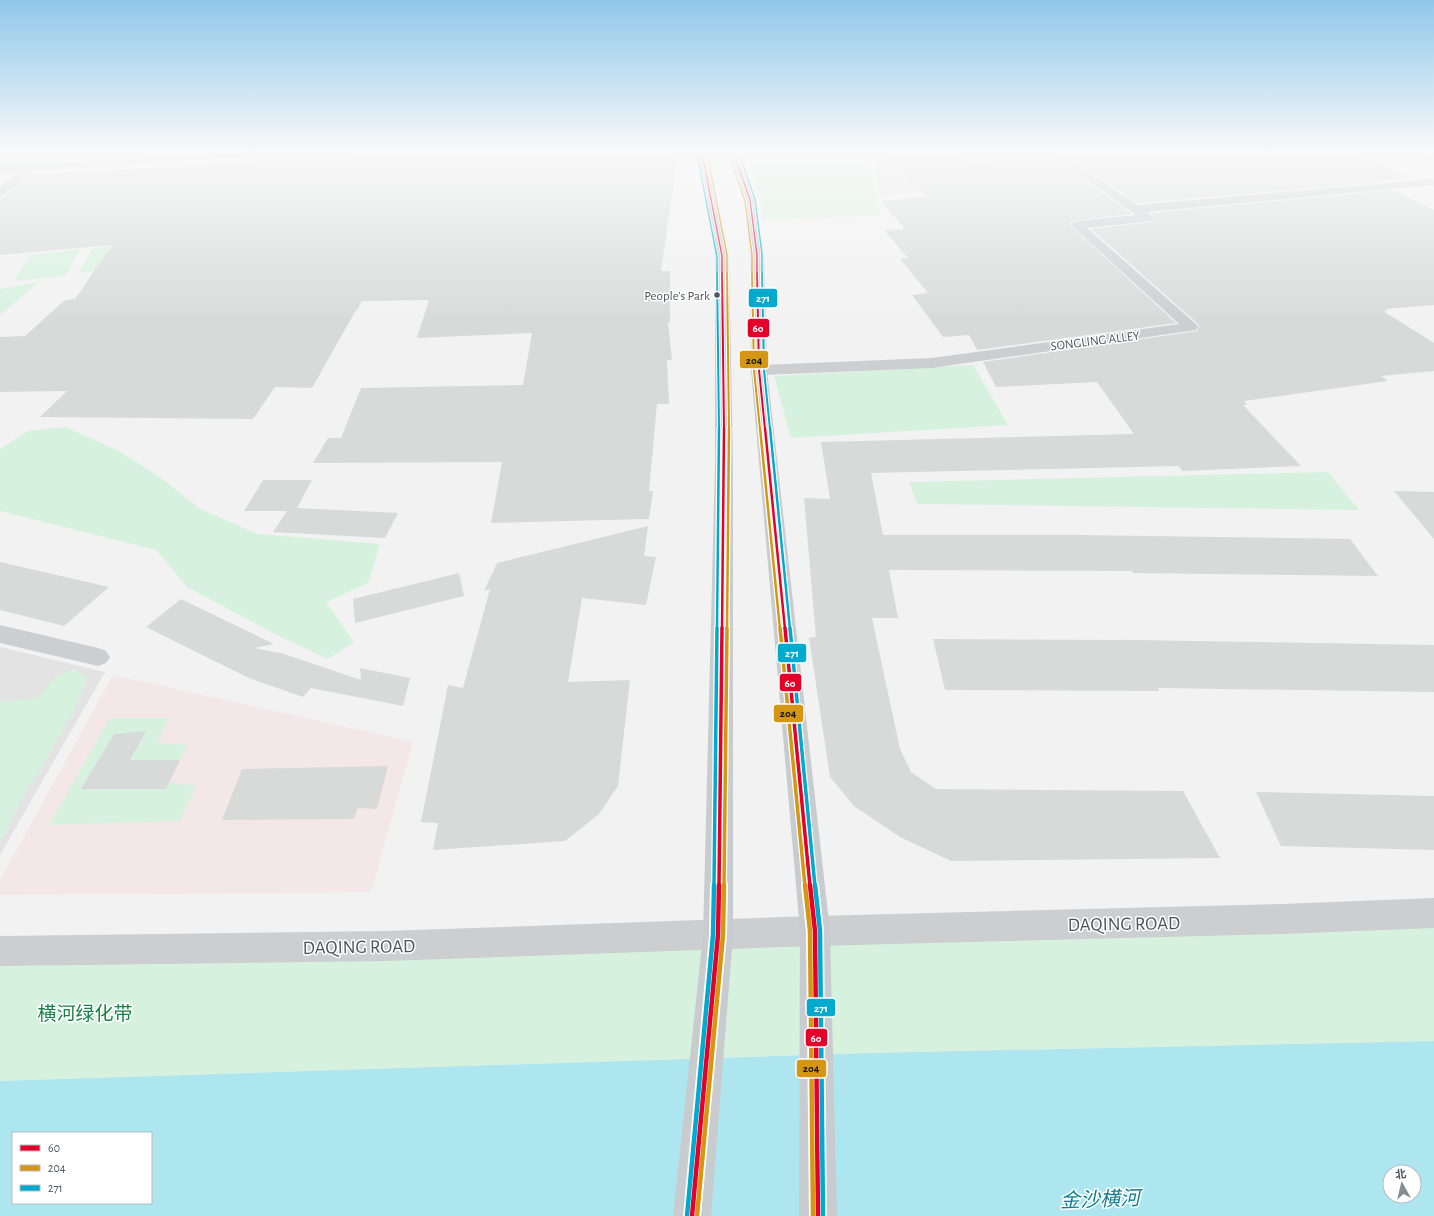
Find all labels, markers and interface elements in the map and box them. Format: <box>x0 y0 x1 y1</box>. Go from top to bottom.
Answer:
line badge: 271 <box>748 288 778 308</box>
place label: People's Park <box>644 290 710 303</box>
marker: People's Park <box>712 290 722 300</box>
text: 271 <box>756 293 770 304</box>
line badge: 60 <box>747 318 770 338</box>
text: 60 <box>752 323 764 334</box>
street label: SONGLING ALLEY <box>1050 330 1141 353</box>
line badge: 204 <box>739 350 769 369</box>
text: 204 <box>746 355 763 366</box>
line badge: 271 <box>777 643 807 663</box>
text: 271 <box>785 648 799 659</box>
line badge: 60 <box>779 673 802 692</box>
text: 60 <box>784 678 796 689</box>
line badge: 204 <box>773 704 804 723</box>
text: 204 <box>780 708 797 719</box>
street label: DAQING ROAD <box>1068 914 1180 935</box>
street label: DAQING ROAD <box>303 937 415 958</box>
line badge: 271 <box>806 998 836 1017</box>
park label: 横河绿化带 <box>37 1003 133 1024</box>
text: 271 <box>814 1003 828 1014</box>
line badge: 60 <box>805 1028 828 1047</box>
text: 60 <box>810 1033 822 1044</box>
line badge: 204 <box>796 1059 827 1078</box>
text: 204 <box>803 1063 820 1074</box>
legend <box>12 1132 152 1204</box>
text: 60 <box>48 1142 60 1154</box>
text: 204 <box>48 1162 66 1174</box>
north arrow <box>1382 1164 1422 1204</box>
text: 北 <box>1394 1168 1407 1181</box>
text: 271 <box>48 1182 63 1194</box>
water label: 金沙横河 <box>1060 1187 1144 1211</box>

